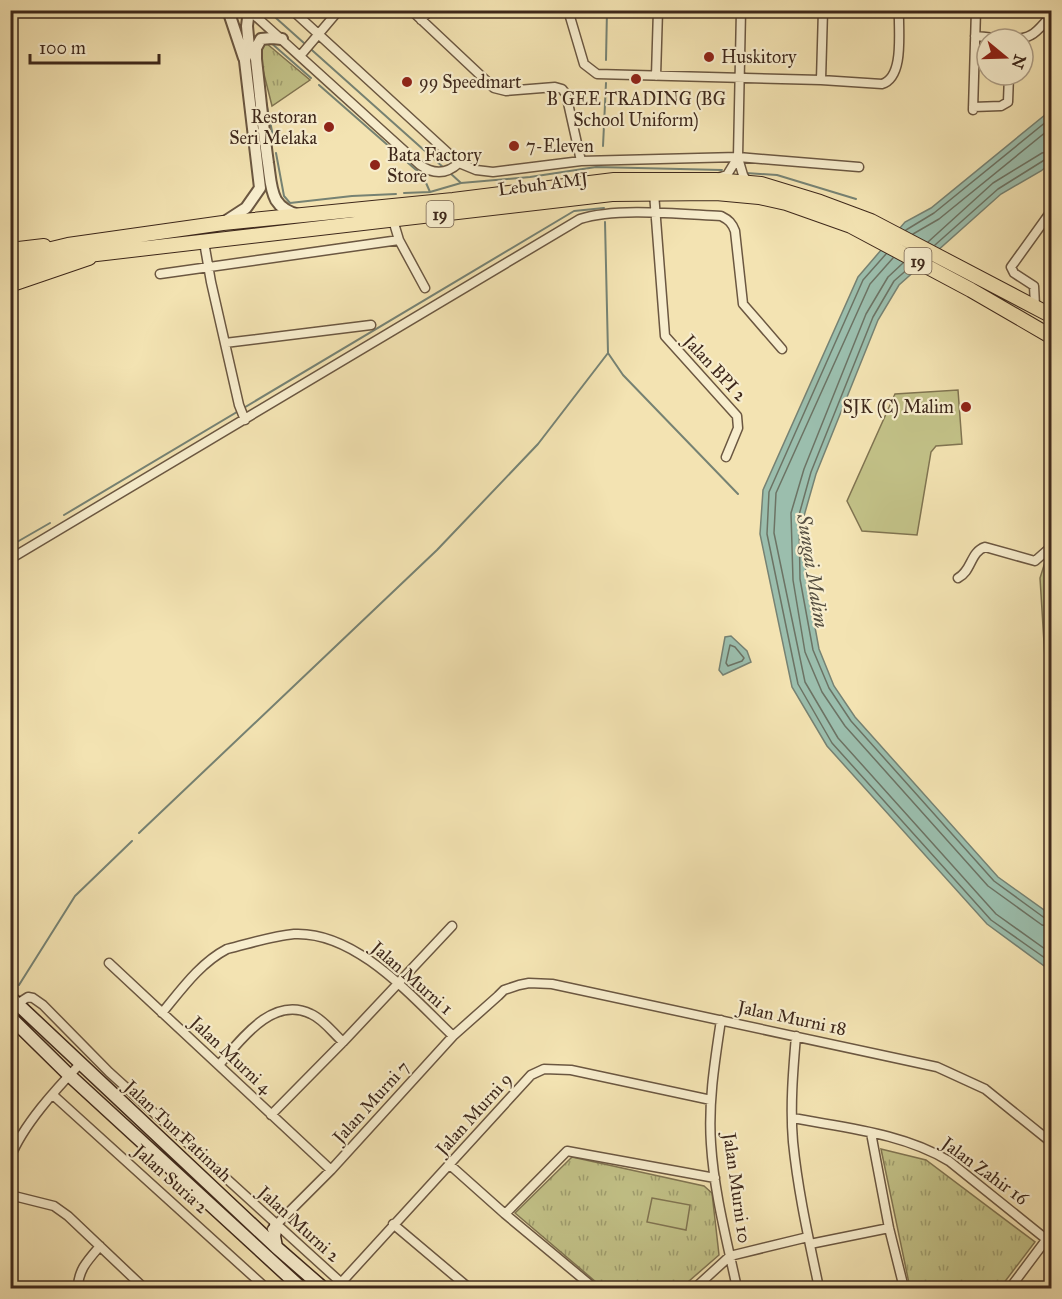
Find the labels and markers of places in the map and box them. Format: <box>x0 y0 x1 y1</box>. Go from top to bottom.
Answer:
place label: Huskitory <box>721 46 797 68</box>
marker: Huskitory <box>702 50 716 64</box>
place label: 99 Speedmart <box>419 71 522 93</box>
marker: B GEE TRADING (BG School Uniform) <box>629 72 643 86</box>
marker: 99 Speedmart <box>400 75 414 89</box>
place label: B GEE TRADING (BG School Uniform) <box>546 88 726 132</box>
place label: Restoran Seri Melaka <box>229 106 317 149</box>
marker: Restoran Seri Melaka <box>322 120 336 134</box>
place label: 7-Eleven <box>526 135 594 157</box>
marker: 7-Eleven <box>507 139 521 153</box>
place label: Bata Factory Store <box>387 144 482 187</box>
marker: Bata Factory Store <box>368 158 382 172</box>
place label: SJK (C) Malim <box>842 396 954 419</box>
marker: SJK (C) Malim <box>959 400 973 414</box>

